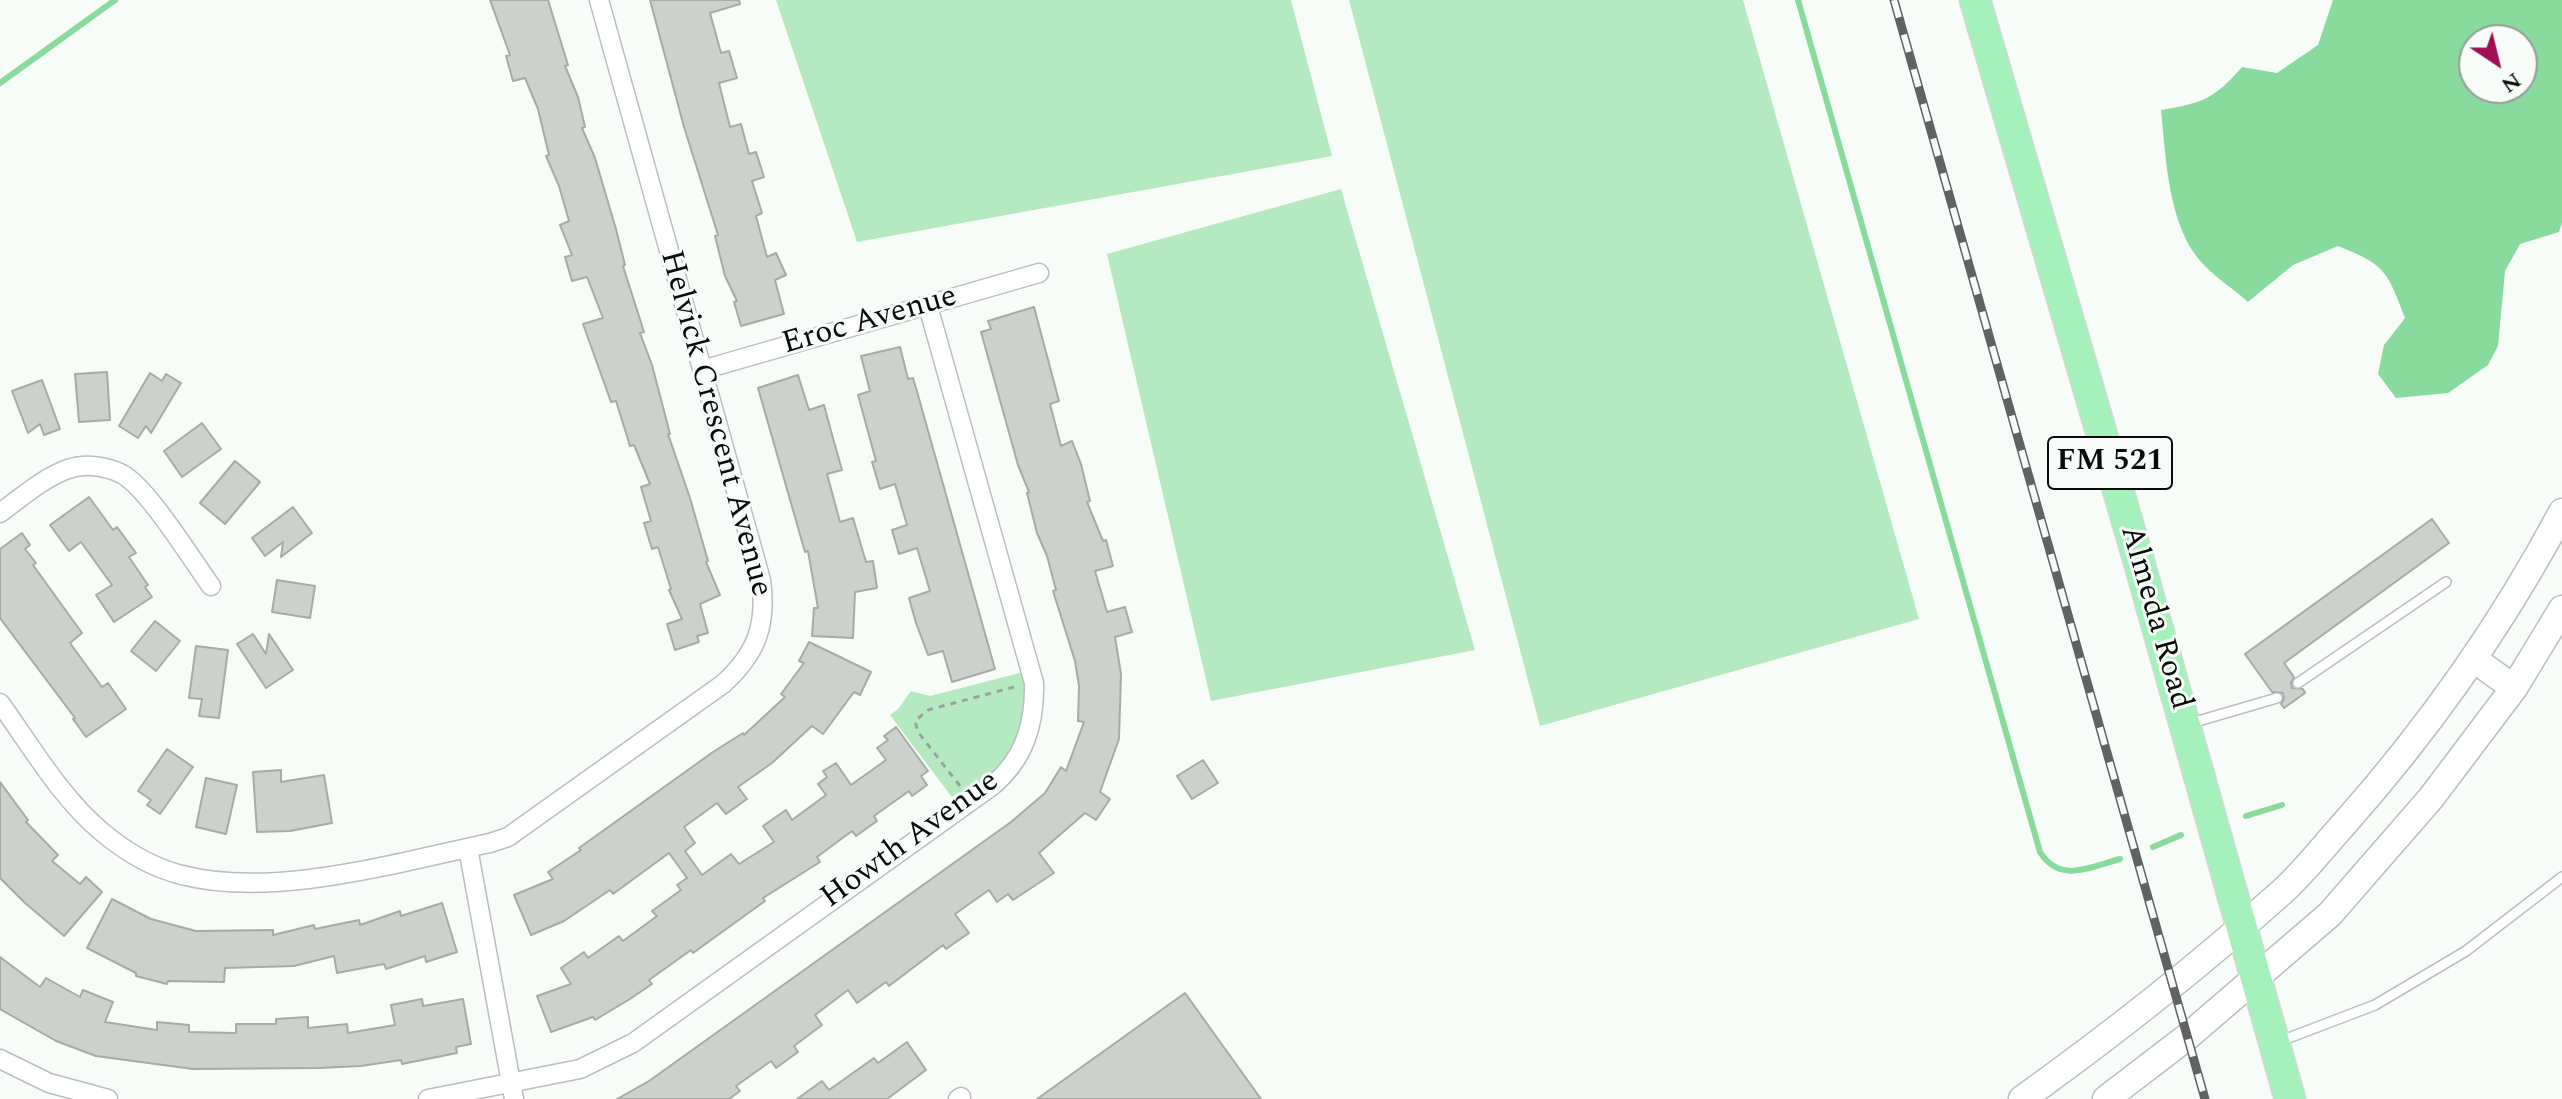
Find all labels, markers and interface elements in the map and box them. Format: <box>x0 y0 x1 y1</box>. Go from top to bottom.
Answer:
north arrow <box>2458 24 2538 104</box>
text: N <box>2494 64 2528 101</box>
street label: Helvick Crescent Avenue <box>649 247 779 601</box>
street label: Eroc Avenue <box>778 279 962 365</box>
road number: FM 521 <box>2048 437 2172 489</box>
street label: Almeda Road <box>2109 522 2199 714</box>
street label: Howth Avenue <box>814 763 1008 919</box>

